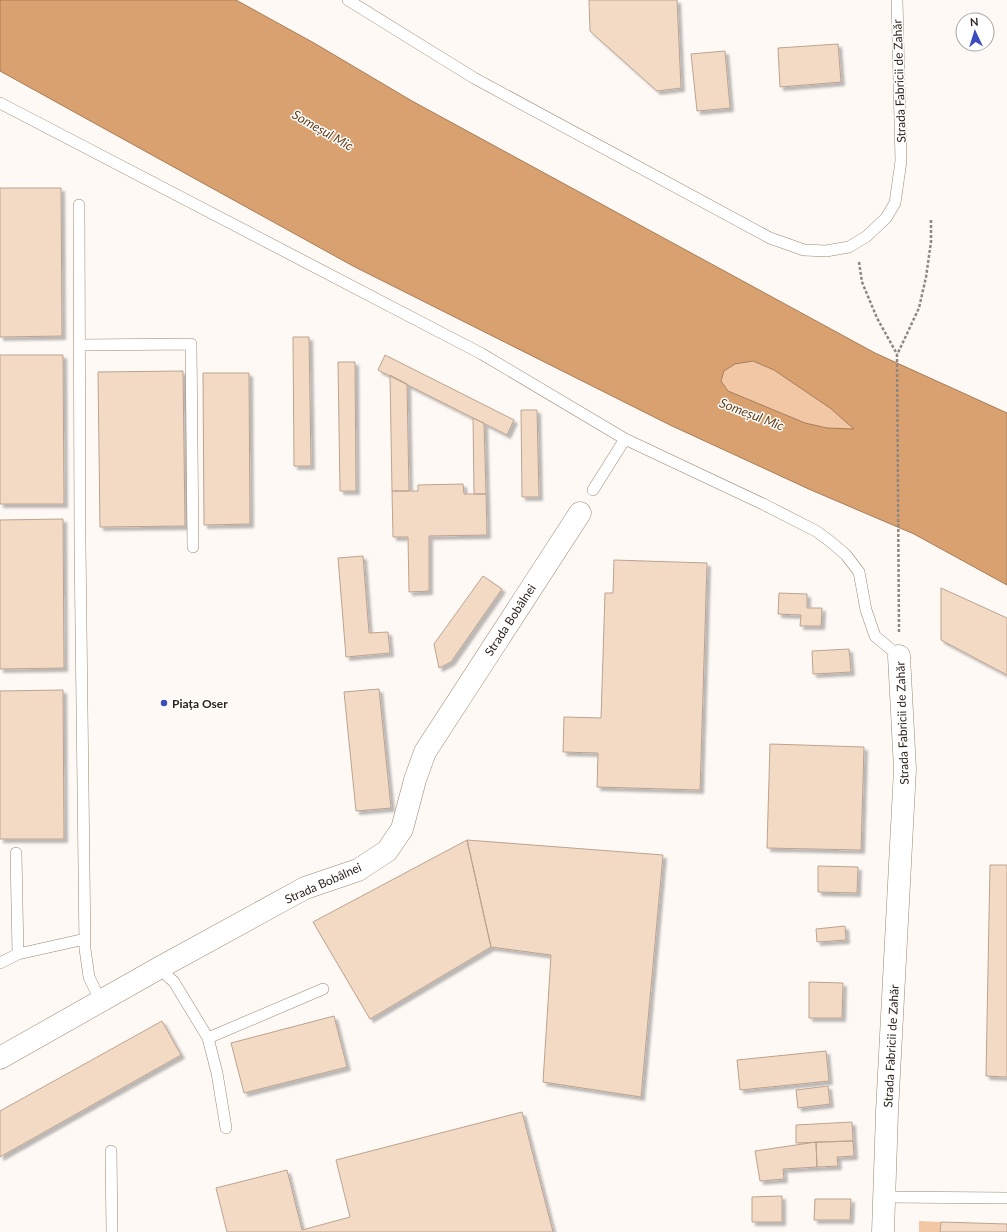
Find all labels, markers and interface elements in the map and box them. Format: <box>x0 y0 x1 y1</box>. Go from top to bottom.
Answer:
north arrow <box>955 12 995 52</box>
text: N <box>970 15 979 28</box>
street label: Strada Fabricii de Zahăr <box>889 19 909 143</box>
water label: Someșul Mic <box>290 106 356 154</box>
water label: Someșul Mic <box>717 394 787 434</box>
street label: Strada Bobâlnei <box>481 581 539 659</box>
street label: Strada Fabricii de Zahăr <box>892 661 912 785</box>
place label: Piața Oser <box>172 696 228 711</box>
marker: Piața Oser <box>159 698 169 708</box>
street label: Strada Bobâlnei <box>282 859 364 907</box>
street label: Strada Fabricii de Zahăr <box>880 983 902 1108</box>

